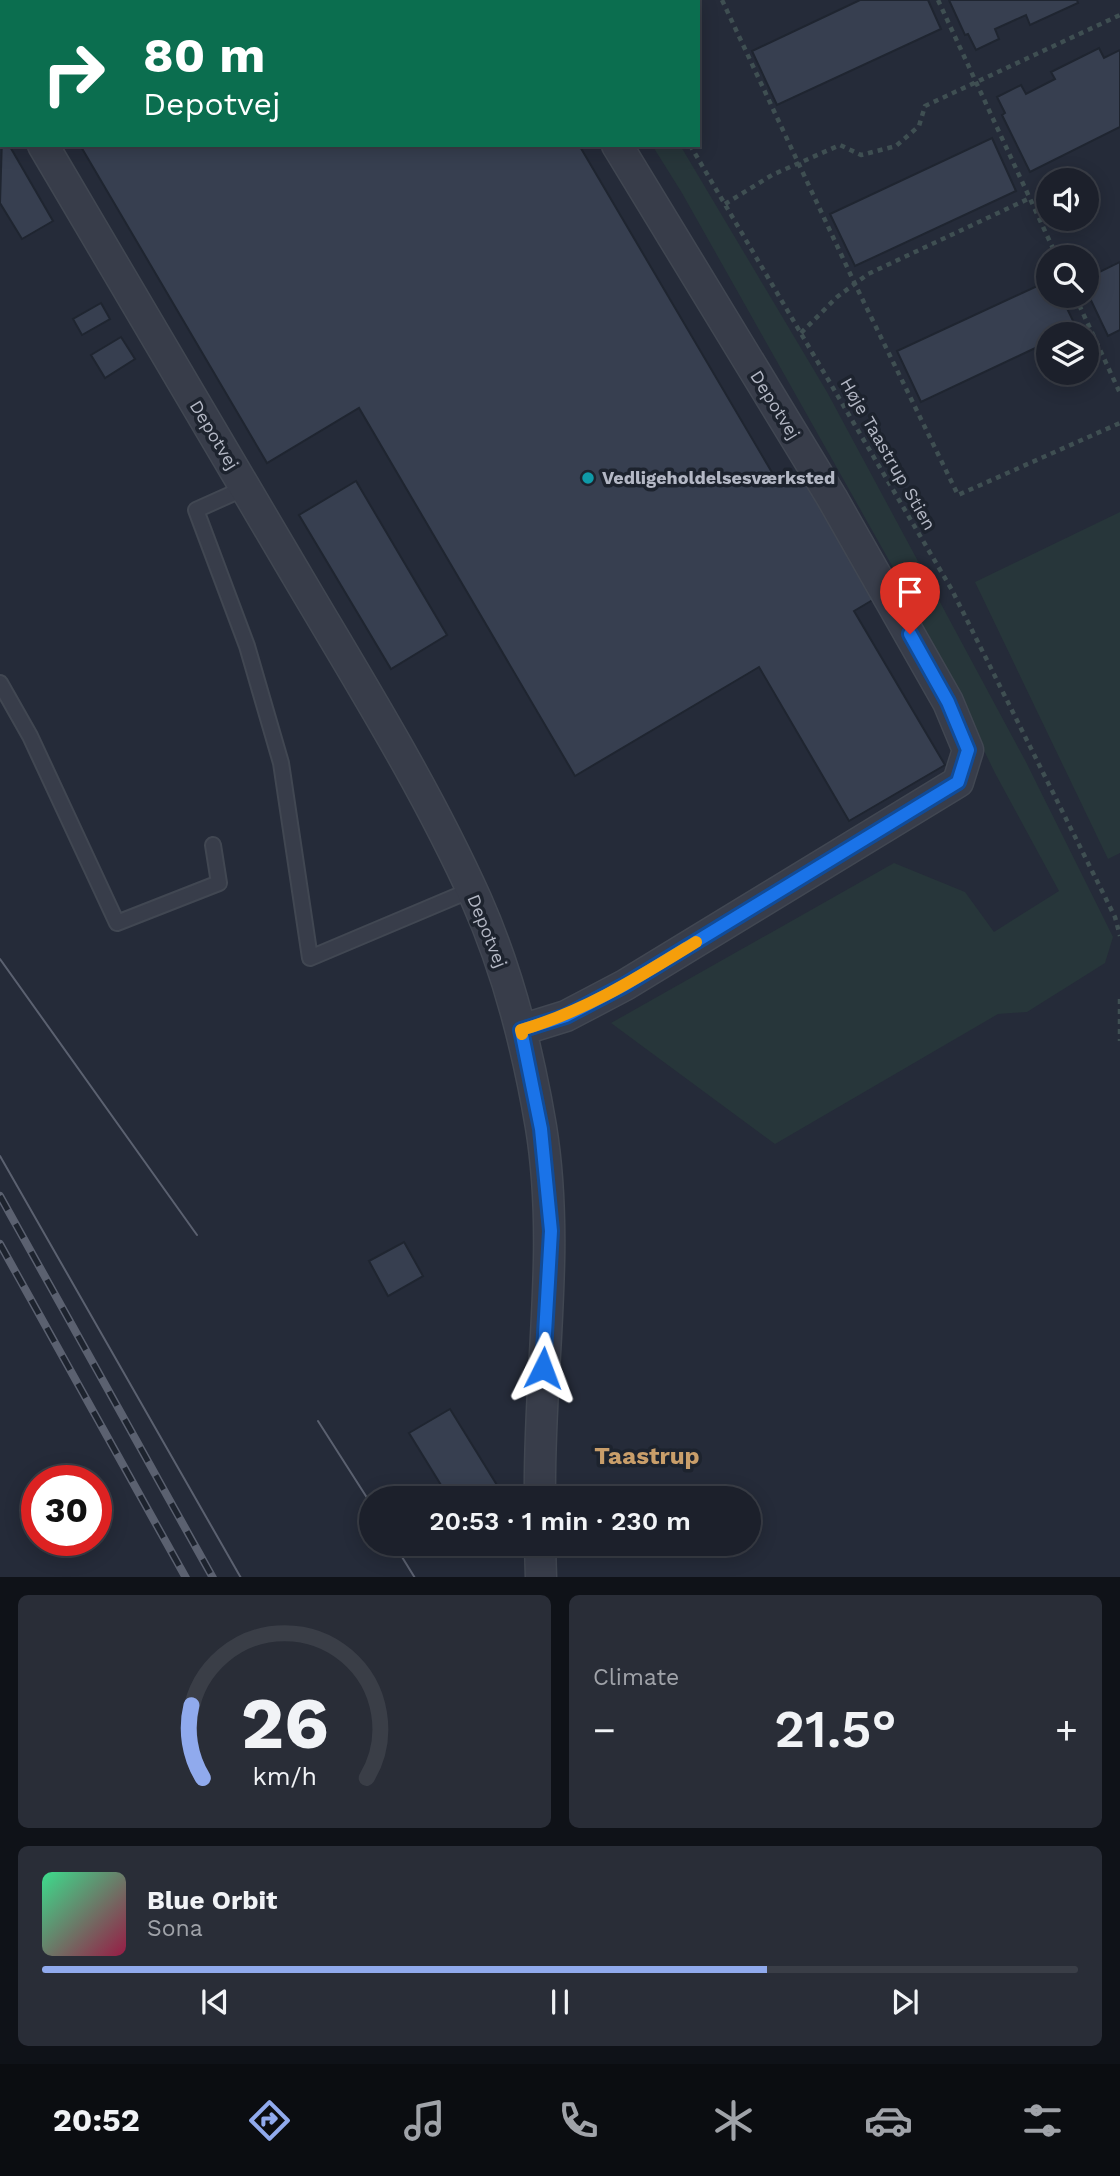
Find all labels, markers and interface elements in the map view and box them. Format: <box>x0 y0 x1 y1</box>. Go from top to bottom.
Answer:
text: 80 m <box>143 26 265 84</box>
icon: right <box>28 28 119 119</box>
text: Depotvej <box>143 85 281 123</box>
map controls <box>1036 168 1099 385</box>
button: sound <box>1036 168 1099 231</box>
button: search <box>1036 245 1099 308</box>
button: layers <box>1036 322 1099 385</box>
street label: Depotvej <box>746 366 805 443</box>
street label: Høje Taastrup Stien <box>836 374 941 534</box>
street label: Depotvej <box>186 396 243 473</box>
place label: Vedligeholdelsesværksted <box>602 467 835 488</box>
marker: Vedligeholdelsesværksted <box>580 470 596 486</box>
pin <box>880 562 940 634</box>
icon: arrive <box>891 573 929 611</box>
street label: Depotvej <box>463 891 512 971</box>
position arrow <box>506 1331 580 1405</box>
district label: Taastrup <box>594 1442 700 1470</box>
speed limit sign: 30 <box>21 1465 112 1556</box>
text: 20:53 · 1 min · 230 m <box>429 1506 691 1536</box>
text: Climate <box>593 1664 679 1691</box>
text: 26 <box>240 1680 329 1766</box>
text: 21.5° <box>774 1699 897 1760</box>
text: − <box>593 1708 616 1752</box>
text: + <box>1055 1708 1078 1752</box>
text: km/h <box>252 1761 317 1790</box>
text: Blue Orbit <box>147 1885 277 1915</box>
text: Sona <box>147 1915 203 1942</box>
icon: previous <box>196 1983 234 2021</box>
icon: pause <box>541 1983 579 2021</box>
icon: next <box>886 1983 924 2021</box>
icon: directions <box>245 2096 294 2145</box>
icon: music <box>400 2096 449 2145</box>
icon: phone <box>554 2096 603 2145</box>
icon: climate <box>709 2096 758 2145</box>
icon: car <box>864 2096 913 2145</box>
icon: filters <box>1018 2096 1067 2145</box>
text: 20:52 <box>53 2101 140 2139</box>

